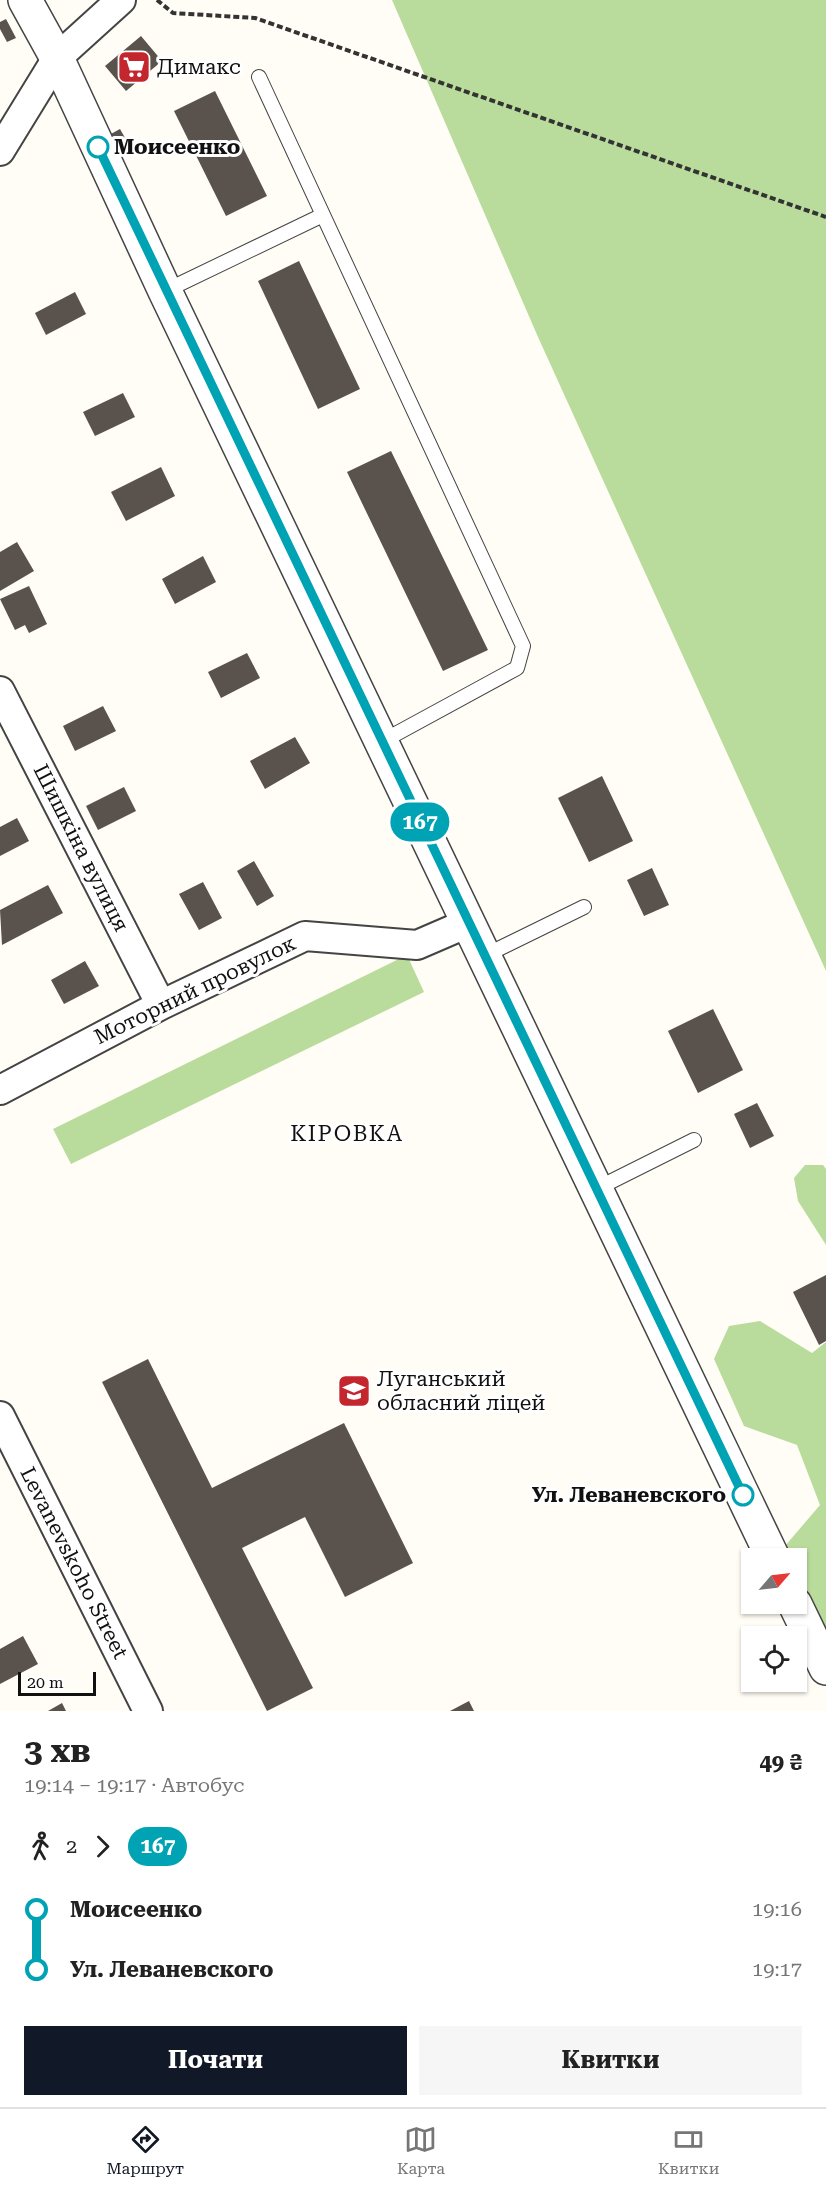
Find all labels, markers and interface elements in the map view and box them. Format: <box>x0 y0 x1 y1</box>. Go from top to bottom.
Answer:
supermarket icon: Димакс <box>116 49 152 85</box>
place label: Димакс <box>157 55 241 79</box>
place label: Моисеенко <box>114 135 240 159</box>
marker: Моисеенко <box>87 136 109 158</box>
street label: Шишкіна вулиця <box>28 760 134 936</box>
line badge: 167 <box>386 802 454 842</box>
text: 167 <box>402 810 438 834</box>
street label: Моторний провулок <box>90 931 300 1049</box>
district label: КІРОВКА <box>290 1121 404 1146</box>
place label: Луганський обласний ліцей <box>377 1367 545 1415</box>
school or university icon: Луганський обласний ліцей <box>336 1373 372 1409</box>
street label: Levanevskoho Street <box>15 1463 133 1663</box>
place label: Ул. Леваневского <box>532 1483 726 1507</box>
marker: Ул. Леваневского <box>732 1484 754 1506</box>
north arrow <box>741 1548 807 1614</box>
map controls <box>741 1548 807 1692</box>
button: locate <box>741 1626 807 1692</box>
scale bar <box>18 1669 96 1696</box>
text: 20 m <box>27 1673 64 1692</box>
text: 3 хв <box>24 1731 91 1770</box>
text: 49 ₴ <box>759 1750 802 1775</box>
text: 19:14 – 19:17 · Автобус <box>24 1773 244 1797</box>
icon: walk <box>24 1830 57 1863</box>
icon: forward <box>86 1830 119 1863</box>
text: 2 <box>66 1834 77 1858</box>
text: 167 <box>140 1834 175 1858</box>
text: Моисеенко <box>70 1897 202 1922</box>
text: 19:16 <box>752 1897 802 1921</box>
text: Ул. Леваневского <box>70 1957 273 1982</box>
text: 19:17 <box>752 1957 802 1981</box>
button: Почати <box>24 2026 407 2095</box>
button: Квитки <box>419 2026 802 2095</box>
tab: Маршрут <box>107 2123 184 2178</box>
tab: Карта <box>397 2123 445 2178</box>
tab: Квитки <box>658 2123 719 2178</box>

